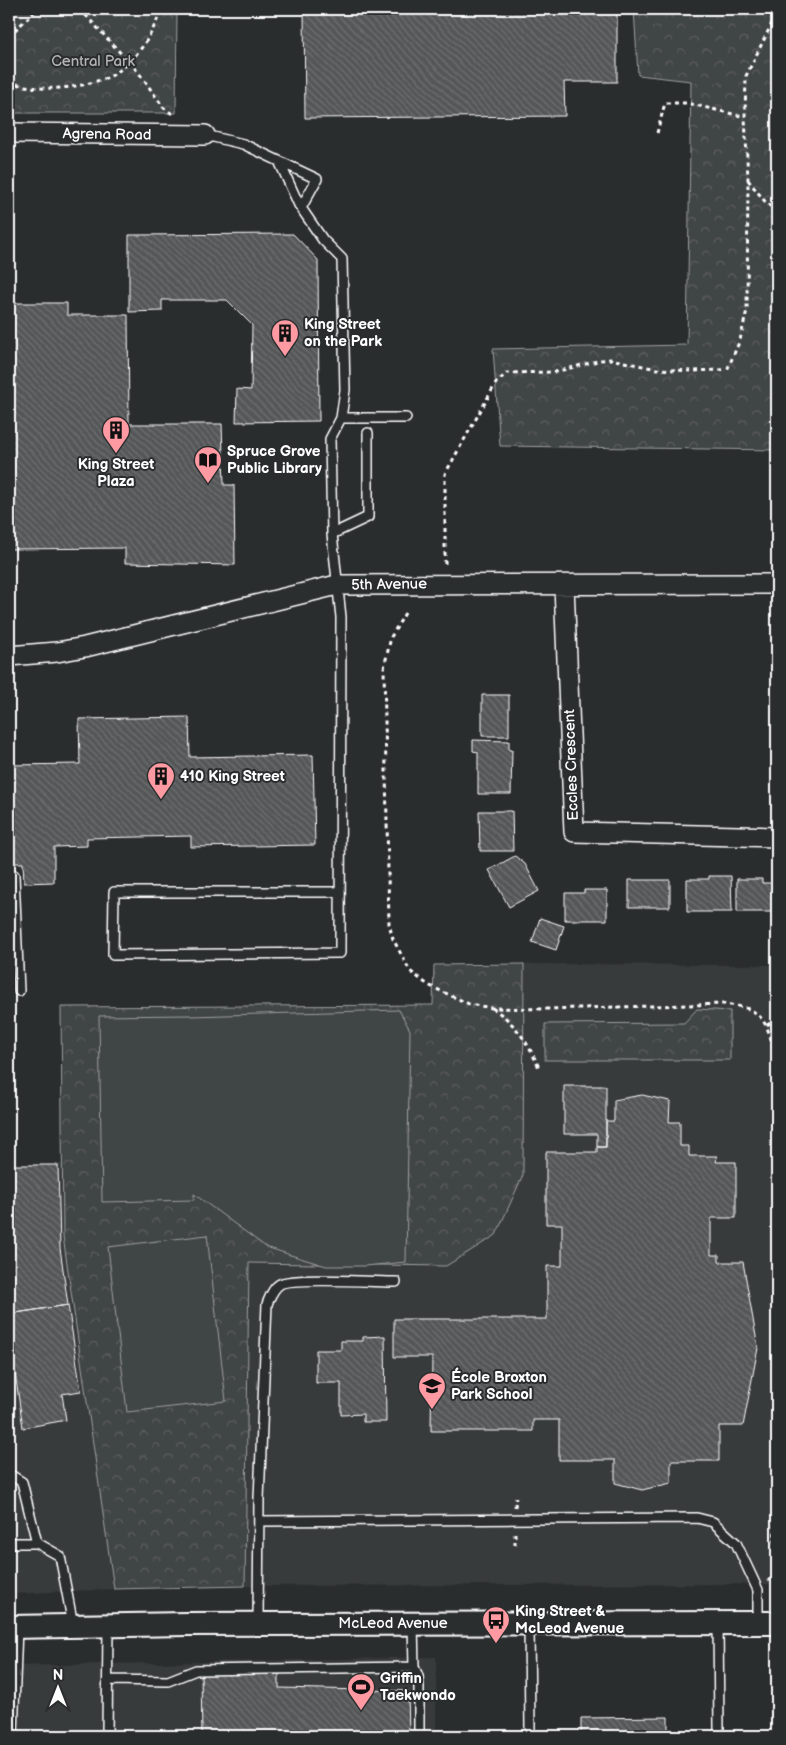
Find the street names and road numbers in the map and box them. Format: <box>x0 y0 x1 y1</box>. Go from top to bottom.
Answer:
street label: Agrena Road <box>62 124 152 145</box>
street label: 5th Avenue <box>351 574 427 595</box>
street label: Eccles Crescent <box>560 709 583 821</box>
street label: McLeod Avenue <box>338 1614 448 1633</box>

